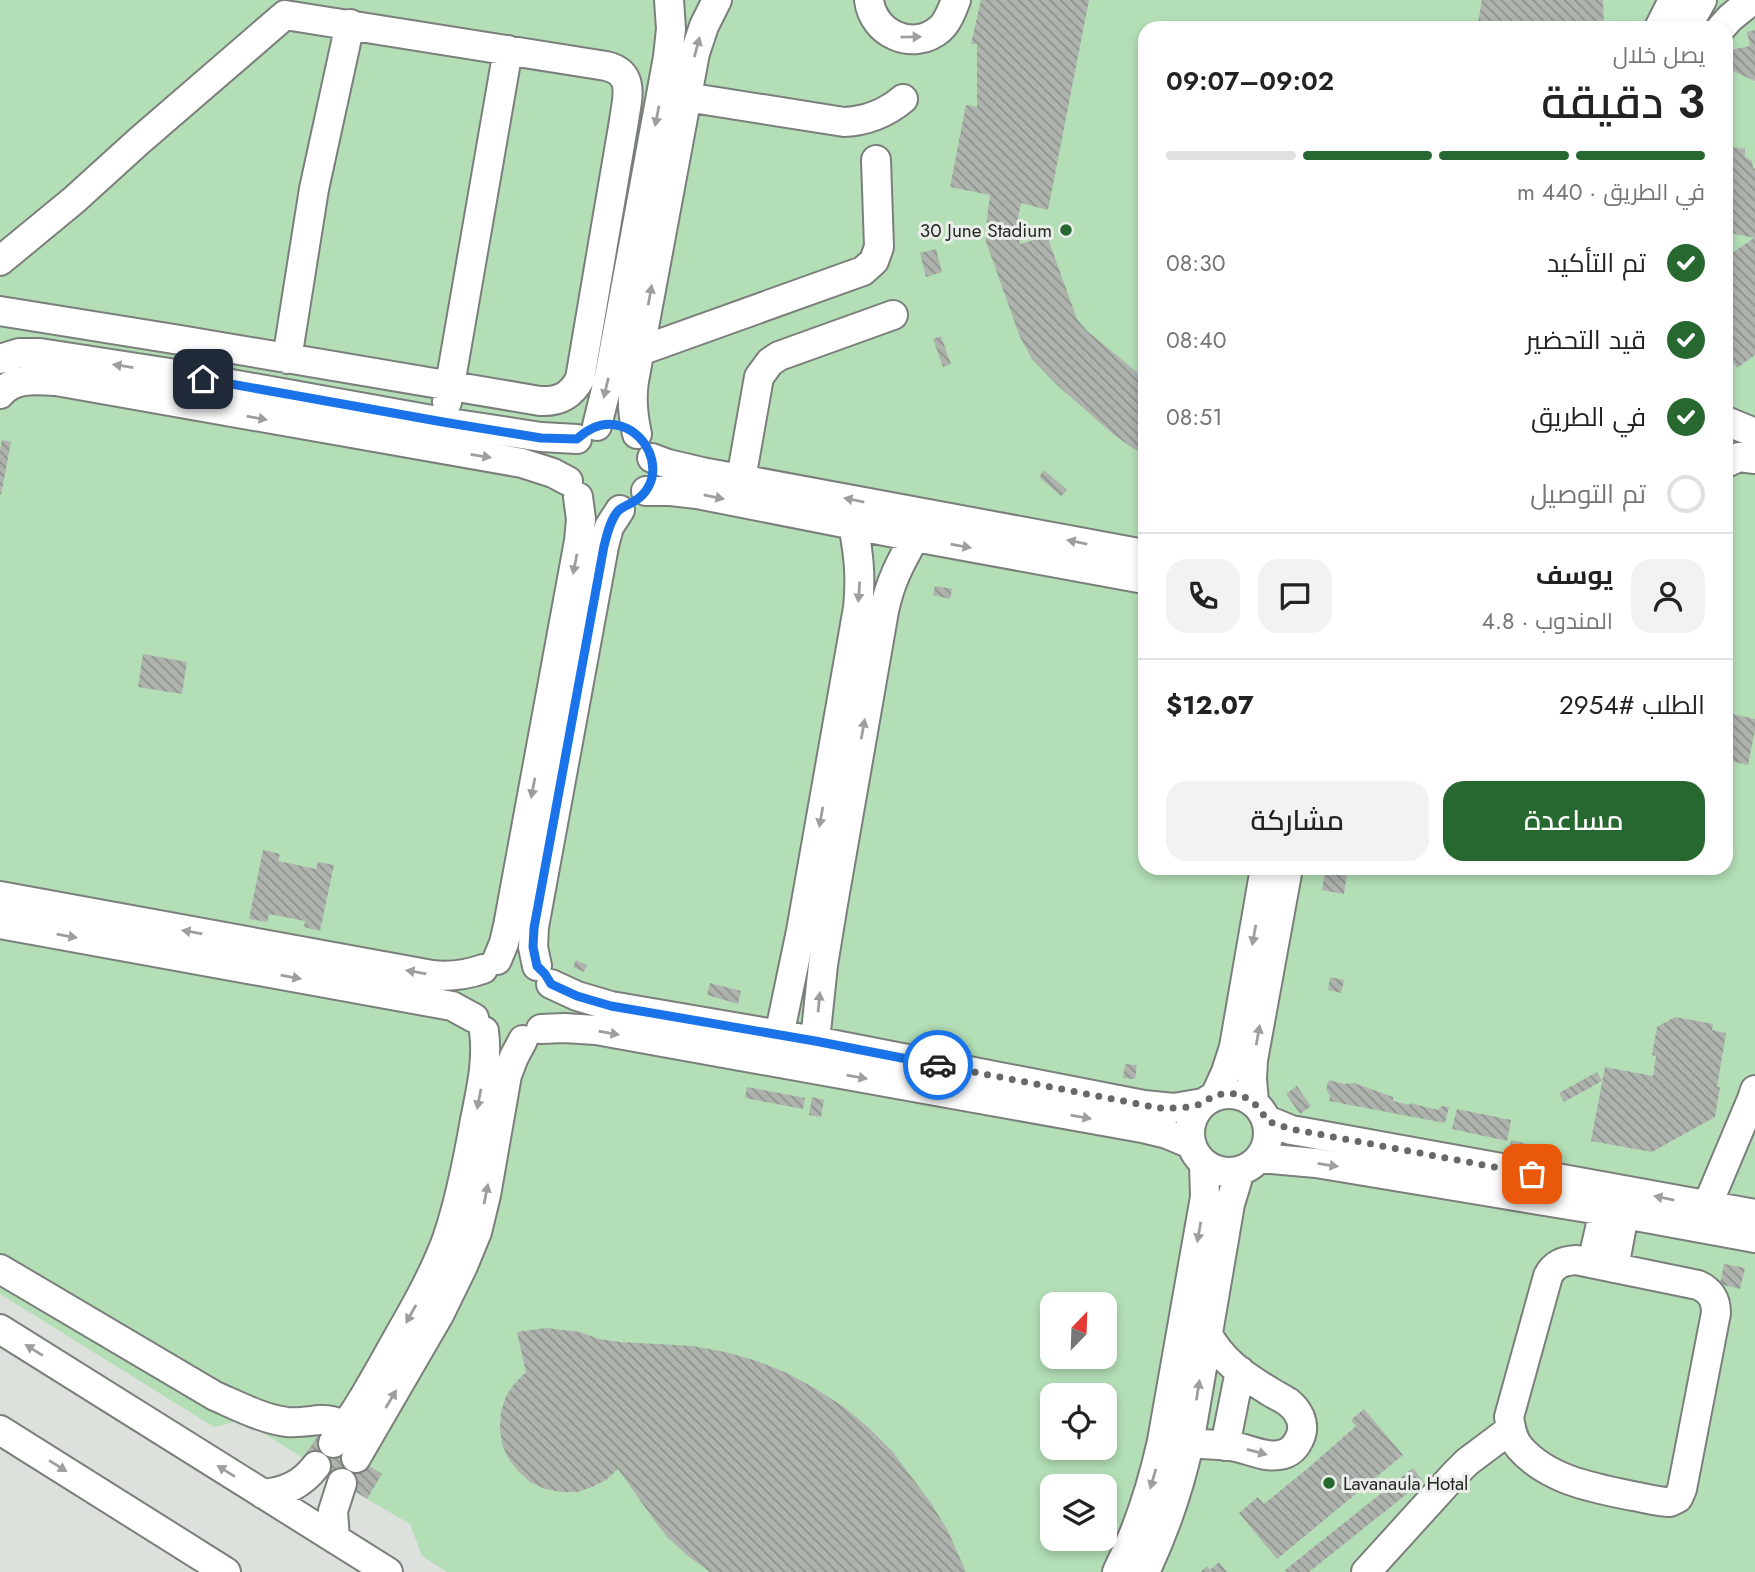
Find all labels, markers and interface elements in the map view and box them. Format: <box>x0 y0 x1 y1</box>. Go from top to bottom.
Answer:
one-way arrow <box>900 32 922 43</box>
one-way arrow <box>693 36 703 57</box>
text: يصل خلال <box>1613 38 1705 72</box>
text: 09:02–09:07 <box>1166 62 1334 100</box>
text: 3 دقيقة <box>1541 69 1705 135</box>
one-way arrow <box>652 105 663 127</box>
text: في الطريق · 440 m <box>1517 175 1705 209</box>
place label: 30 June Stadium <box>920 217 1052 244</box>
marker: 30 June Stadium <box>1058 222 1074 238</box>
text: تم التأكيد <box>1547 244 1646 282</box>
icon: check <box>1667 244 1705 282</box>
text: 08:30 <box>1166 246 1226 280</box>
one-way arrow <box>645 284 656 306</box>
text: قيد التحضير <box>1526 321 1646 359</box>
icon: check <box>1667 321 1705 359</box>
text: 08:40 <box>1166 323 1226 357</box>
pin <box>173 349 233 409</box>
one-way arrow <box>112 360 134 371</box>
icon: home <box>184 360 222 398</box>
one-way arrow <box>600 377 611 399</box>
text: في الطريق <box>1531 398 1646 436</box>
icon: check <box>1667 398 1705 436</box>
text: 08:51 <box>1166 400 1223 434</box>
one-way arrow <box>246 412 268 423</box>
one-way arrow <box>470 451 492 462</box>
text: تم التوصيل <box>1530 475 1646 513</box>
one-way arrow <box>703 492 725 503</box>
one-way arrow <box>843 494 865 505</box>
one-way arrow <box>1066 536 1088 547</box>
one-way arrow <box>950 540 972 551</box>
one-way arrow <box>569 553 580 575</box>
text: يوسف <box>1536 556 1613 594</box>
button: phone <box>1166 559 1240 633</box>
button: chat <box>1258 559 1332 633</box>
button: person <box>1631 559 1705 633</box>
one-way arrow <box>854 582 865 604</box>
text: المندوب · 4.8 <box>1482 604 1613 638</box>
text: $12.07 <box>1166 686 1254 724</box>
text: الطلب #2954 <box>1559 686 1705 724</box>
one-way arrow <box>858 718 869 740</box>
one-way arrow <box>528 777 539 799</box>
button: مشاركة <box>1166 781 1429 861</box>
button: مساعدة <box>1443 781 1705 861</box>
one-way arrow <box>815 806 826 828</box>
one-way arrow <box>1248 924 1259 946</box>
one-way arrow <box>181 926 203 937</box>
one-way arrow <box>56 931 78 942</box>
one-way arrow <box>405 966 427 977</box>
one-way arrow <box>280 971 302 982</box>
one-way arrow <box>814 991 825 1013</box>
one-way arrow <box>1252 1024 1263 1046</box>
one-way arrow <box>598 1028 620 1039</box>
courier <box>903 1030 973 1100</box>
icon: car <box>919 1046 957 1084</box>
one-way arrow <box>846 1072 868 1083</box>
one-way arrow <box>473 1088 484 1110</box>
one-way arrow <box>1070 1112 1092 1123</box>
pin <box>1502 1144 1562 1204</box>
icon: bag <box>1513 1155 1551 1193</box>
one-way arrow <box>1317 1160 1339 1171</box>
one-way arrow <box>481 1183 492 1205</box>
one-way arrow <box>1653 1192 1675 1203</box>
one-way arrow <box>1193 1221 1204 1243</box>
north arrow <box>1040 1292 1116 1368</box>
map controls <box>1040 1292 1117 1551</box>
one-way arrow <box>405 1304 417 1324</box>
one-way arrow <box>24 1343 43 1356</box>
one-way arrow <box>1193 1379 1204 1401</box>
button: locate <box>1040 1383 1117 1460</box>
one-way arrow <box>385 1390 397 1409</box>
one-way arrow <box>1246 1447 1268 1458</box>
one-way arrow <box>48 1460 67 1473</box>
one-way arrow <box>217 1465 236 1478</box>
one-way arrow <box>1147 1469 1157 1490</box>
place label: Lavanaula Hotal <box>1343 1470 1468 1497</box>
button: layers <box>1040 1474 1117 1551</box>
marker: Lavanaula Hotal <box>1321 1475 1337 1491</box>

